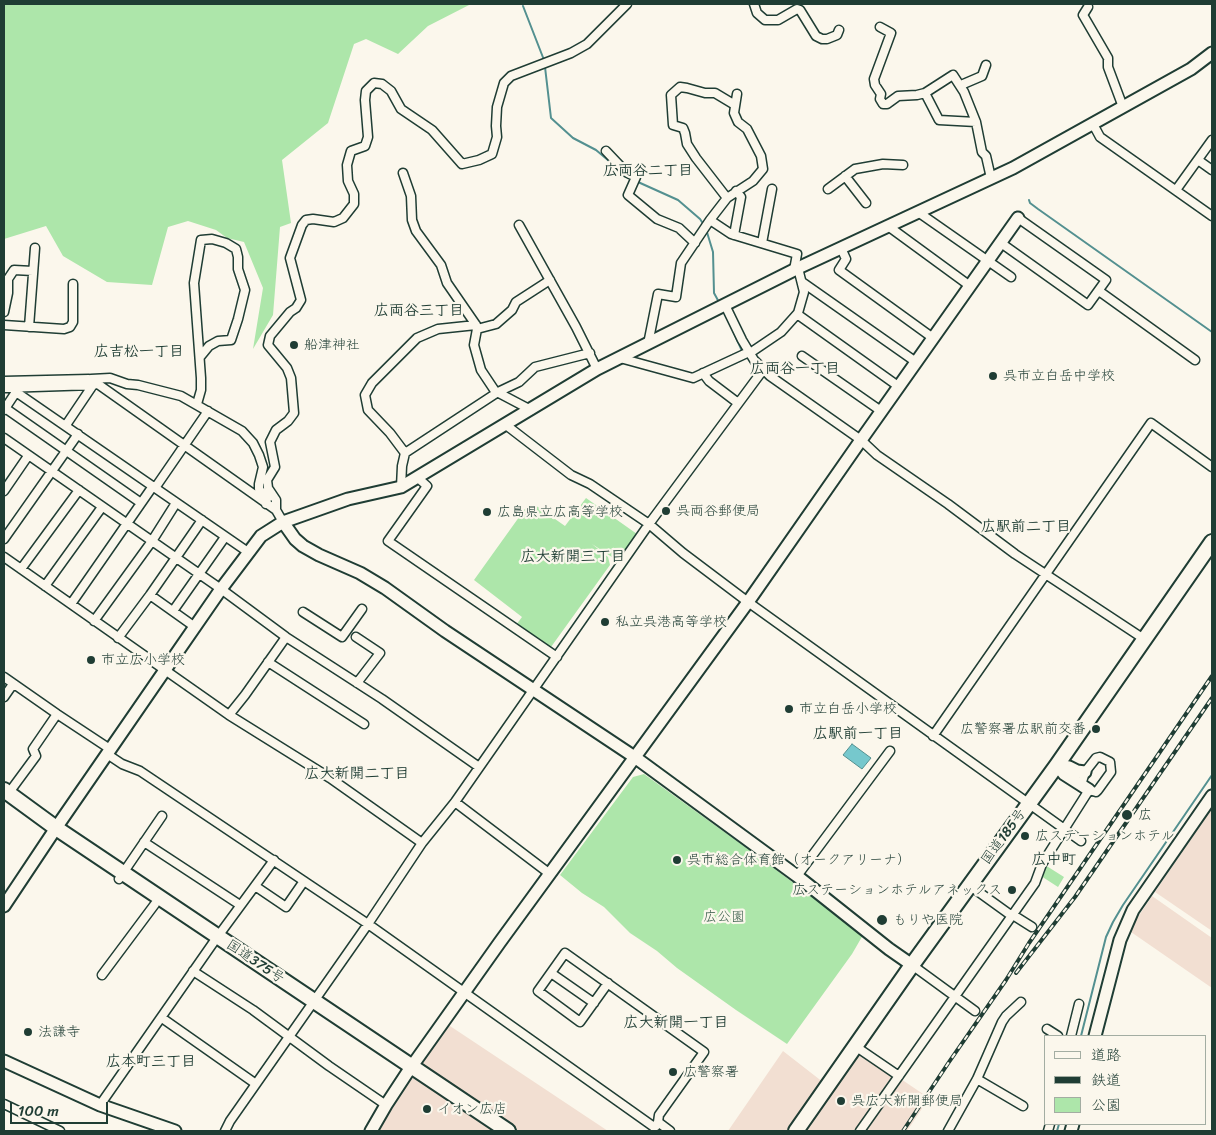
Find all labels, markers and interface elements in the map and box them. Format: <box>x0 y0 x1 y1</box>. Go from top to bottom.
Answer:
district label: 広両谷二丁目 <box>603 162 693 180</box>
district label: 広両谷三丁目 <box>374 302 464 320</box>
place label: 船津神社 <box>304 337 360 353</box>
marker: 船津神社 <box>288 339 300 351</box>
district label: 広吉松一丁目 <box>94 343 184 361</box>
district label: 広両谷一丁目 <box>750 360 840 378</box>
place label: 呉市立白岳中学校 <box>1003 368 1115 384</box>
marker: 呉市立白岳中学校 <box>987 370 999 382</box>
place label: 呉両谷郵便局 <box>676 503 760 519</box>
place label: 広島県立広高等学校 <box>497 504 623 520</box>
marker: 呉両谷郵便局 <box>660 505 672 517</box>
marker: 広島県立広高等学校 <box>481 506 493 518</box>
district label: 広駅前二丁目 <box>981 518 1071 536</box>
district label: 広大新開三丁目 <box>521 548 625 566</box>
place label: 私立呉港高等学校 <box>615 614 727 630</box>
marker: 私立呉港高等学校 <box>599 616 611 628</box>
place label: 市立広小学校 <box>101 652 185 668</box>
marker: 市立広小学校 <box>85 654 97 666</box>
place label: 市立白岳小学校 <box>799 701 897 717</box>
marker: 市立白岳小学校 <box>783 703 795 715</box>
place label: 広警察署広駅前交番 <box>960 721 1086 737</box>
marker: 広警察署広駅前交番 <box>1090 723 1102 735</box>
district label: 広駅前一丁目 <box>813 725 903 743</box>
district label: 広大新開二丁目 <box>305 765 409 783</box>
street label: 国道185号 <box>978 806 1030 868</box>
place label: 広 <box>1138 807 1152 823</box>
marker: 広 <box>1120 808 1134 822</box>
place label: 広ステーションホテル <box>1035 828 1175 844</box>
marker: 広ステーションホテル <box>1019 830 1031 842</box>
district label: 広中町 <box>1032 851 1076 869</box>
place label: 呉市総合体育館（オークアリーナ） <box>687 852 911 868</box>
marker: 呉市総合体育館（オークアリーナ） <box>671 854 683 866</box>
place label: 広ステーションホテルアネックス <box>792 882 1002 898</box>
marker: 広ステーションホテルアネックス <box>1006 884 1018 896</box>
park label: 広公園 <box>703 909 745 925</box>
place label: もりや医院 <box>893 912 963 928</box>
marker: もりや医院 <box>875 913 889 927</box>
street label: 国道375号 <box>223 937 287 987</box>
district label: 広大新開一丁目 <box>624 1014 728 1032</box>
place label: 法謙寺 <box>38 1024 80 1040</box>
marker: 法謙寺 <box>22 1026 34 1038</box>
legend <box>1044 1035 1206 1125</box>
text: 道路 <box>1091 1042 1121 1068</box>
district label: 広本町三丁目 <box>106 1053 196 1071</box>
place label: 広警察署 <box>683 1064 739 1080</box>
marker: 広警察署 <box>667 1066 679 1078</box>
text: 鉄道 <box>1091 1067 1121 1093</box>
scale bar <box>12 1092 110 1124</box>
text: 公園 <box>1091 1092 1121 1118</box>
place label: 呉広大新開郵便局 <box>851 1093 963 1109</box>
marker: 呉広大新開郵便局 <box>835 1095 847 1107</box>
text: 100 m <box>18 1098 59 1124</box>
place label: イオン広店 <box>437 1101 507 1117</box>
marker: イオン広店 <box>421 1103 433 1115</box>

